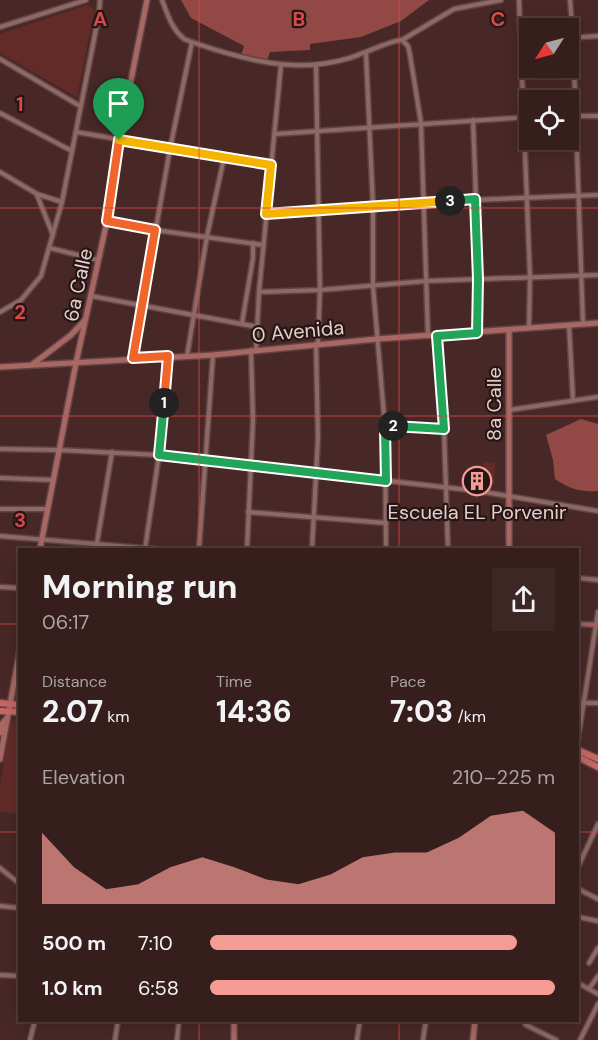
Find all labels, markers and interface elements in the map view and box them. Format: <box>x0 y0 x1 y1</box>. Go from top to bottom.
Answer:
text: A <box>93 6 107 32</box>
text: B <box>293 6 305 32</box>
text: C <box>491 6 505 32</box>
north arrow <box>519 18 579 78</box>
map controls <box>519 18 579 150</box>
pin <box>93 78 144 140</box>
icon: arrive <box>102 87 135 120</box>
button: locate <box>519 90 579 150</box>
text: 1 <box>16 91 24 117</box>
pin: 3 <box>435 186 465 216</box>
text: 3 <box>445 190 455 211</box>
street label: 6a Calle <box>58 246 98 324</box>
text: 2 <box>14 299 26 325</box>
street label: 0 Avenida <box>251 314 345 348</box>
street label: 8a Calle <box>481 367 507 441</box>
pin: 1 <box>149 388 179 418</box>
text: 1 <box>161 392 167 413</box>
pin: 2 <box>378 411 408 441</box>
text: 2 <box>388 415 398 436</box>
building icon: Escuela EL Porvenir <box>461 465 493 497</box>
place label: Escuela EL Porvenir <box>388 499 566 525</box>
text: 3 <box>14 507 26 533</box>
text: Morning run <box>42 565 237 608</box>
button: share <box>492 568 555 631</box>
text: 06:17 <box>42 609 89 635</box>
text: Distance <box>42 671 107 692</box>
text: Time <box>216 671 252 692</box>
text: Pace <box>390 671 426 692</box>
text: 2.07 <box>42 692 103 731</box>
text: 14:36 <box>216 692 292 731</box>
text: 7:03 <box>390 692 453 731</box>
text: km <box>103 706 130 727</box>
text: /km <box>453 706 486 727</box>
text: Elevation <box>42 764 125 790</box>
text: 210–225 m <box>452 764 555 790</box>
text: 500 m <box>42 930 106 956</box>
text: 7:10 <box>138 930 173 956</box>
text: 1.0 km <box>42 975 103 1001</box>
text: 6:58 <box>138 975 179 1001</box>

